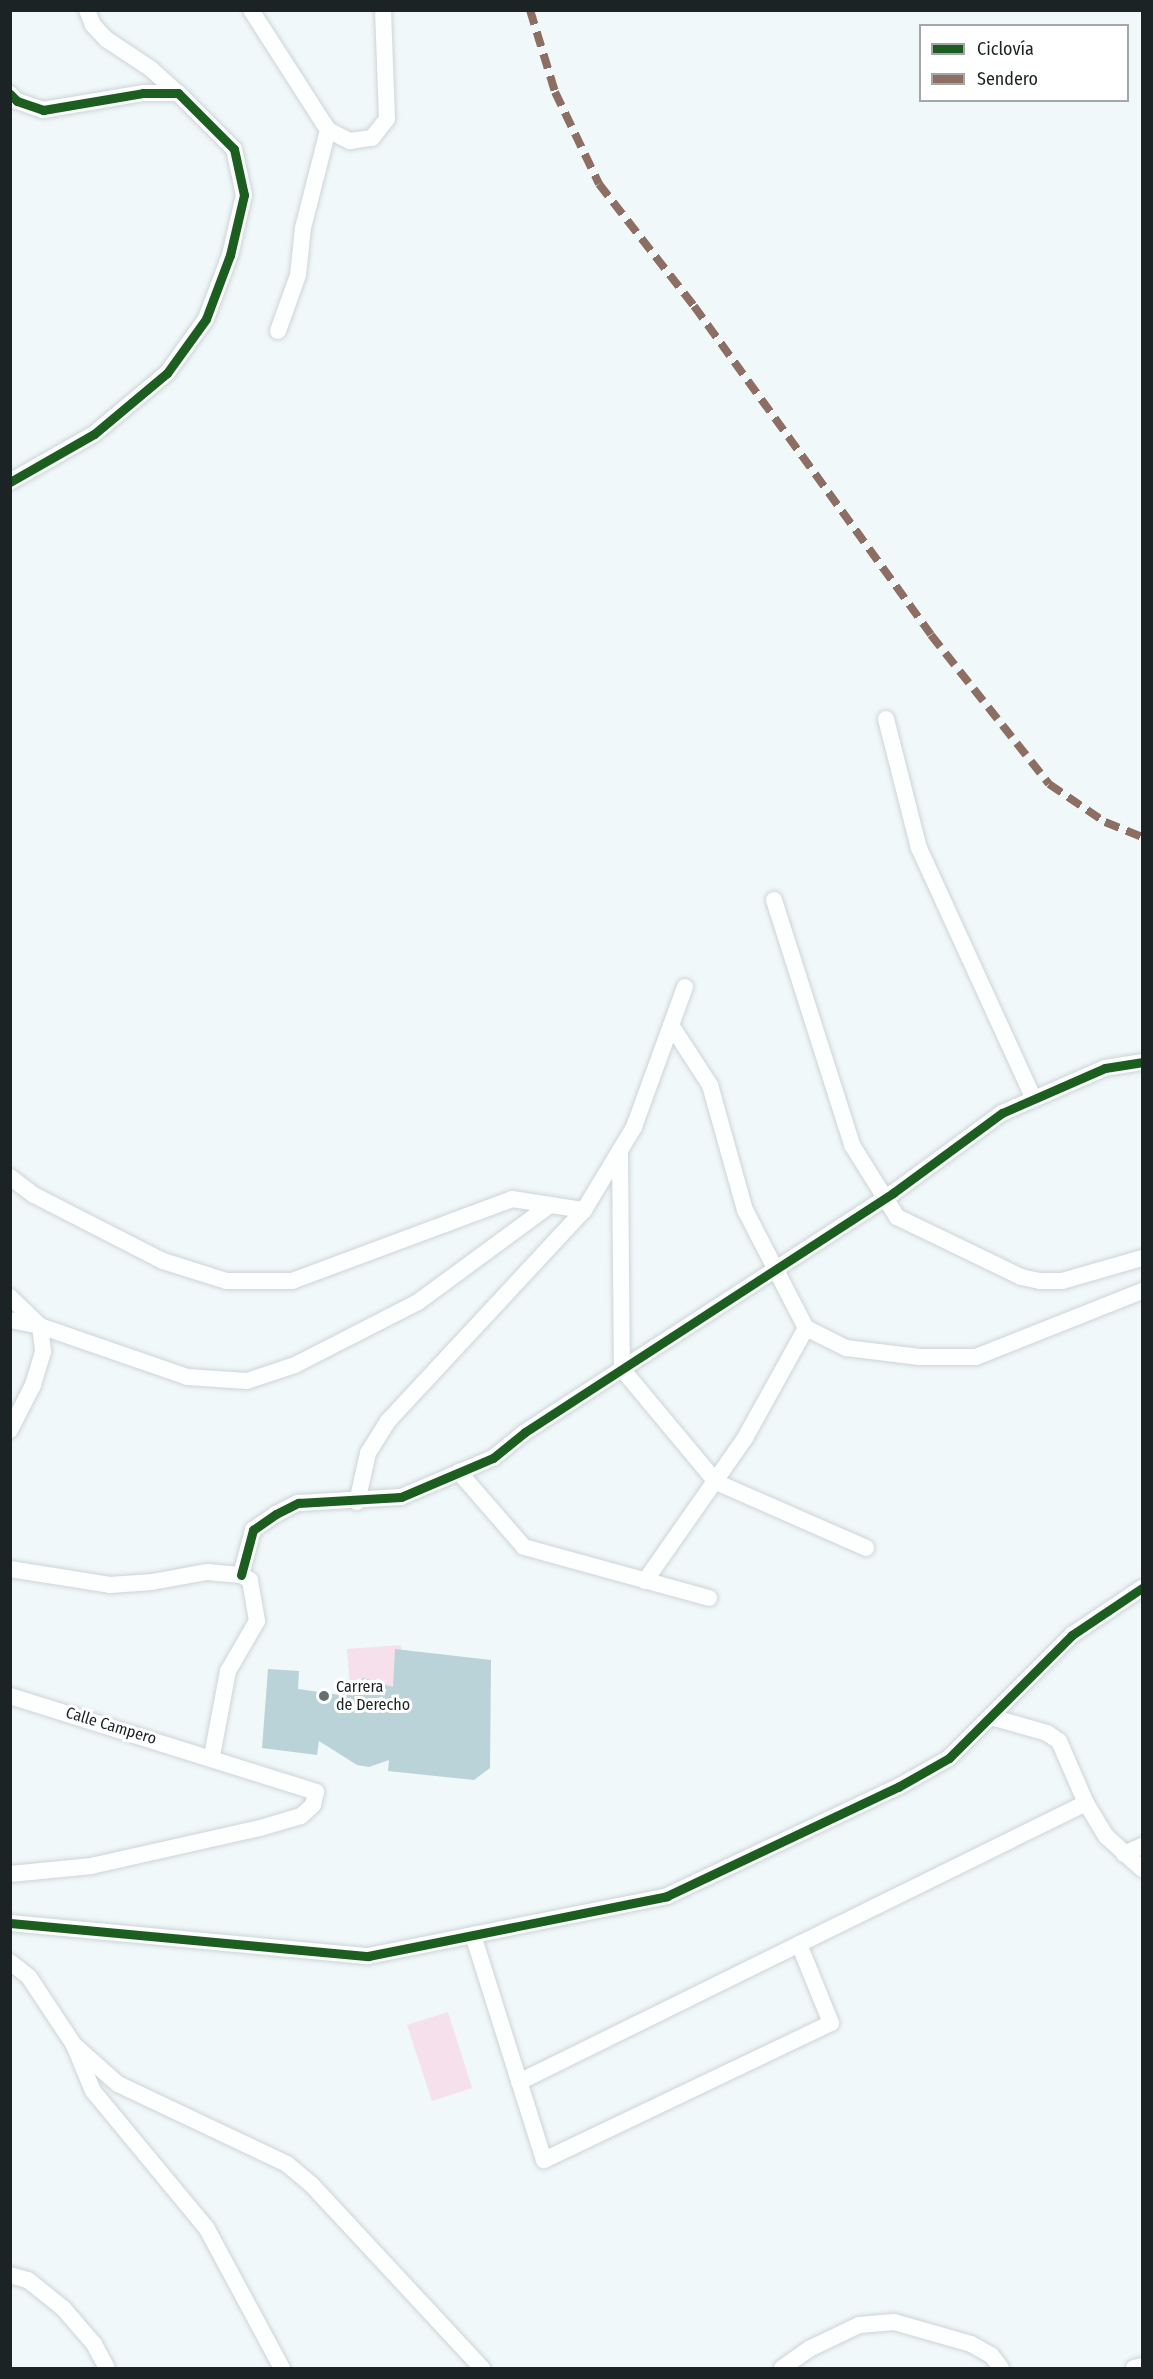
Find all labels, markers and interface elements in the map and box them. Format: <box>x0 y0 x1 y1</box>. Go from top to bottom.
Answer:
legend <box>919 24 1129 102</box>
text: Ciclovía <box>977 38 1034 60</box>
text: Sendero <box>977 68 1038 90</box>
place label: Carrera de Derecho <box>336 1677 410 1715</box>
marker: Carrera de Derecho <box>317 1689 331 1703</box>
street label: Calle Campero <box>63 1703 159 1749</box>

